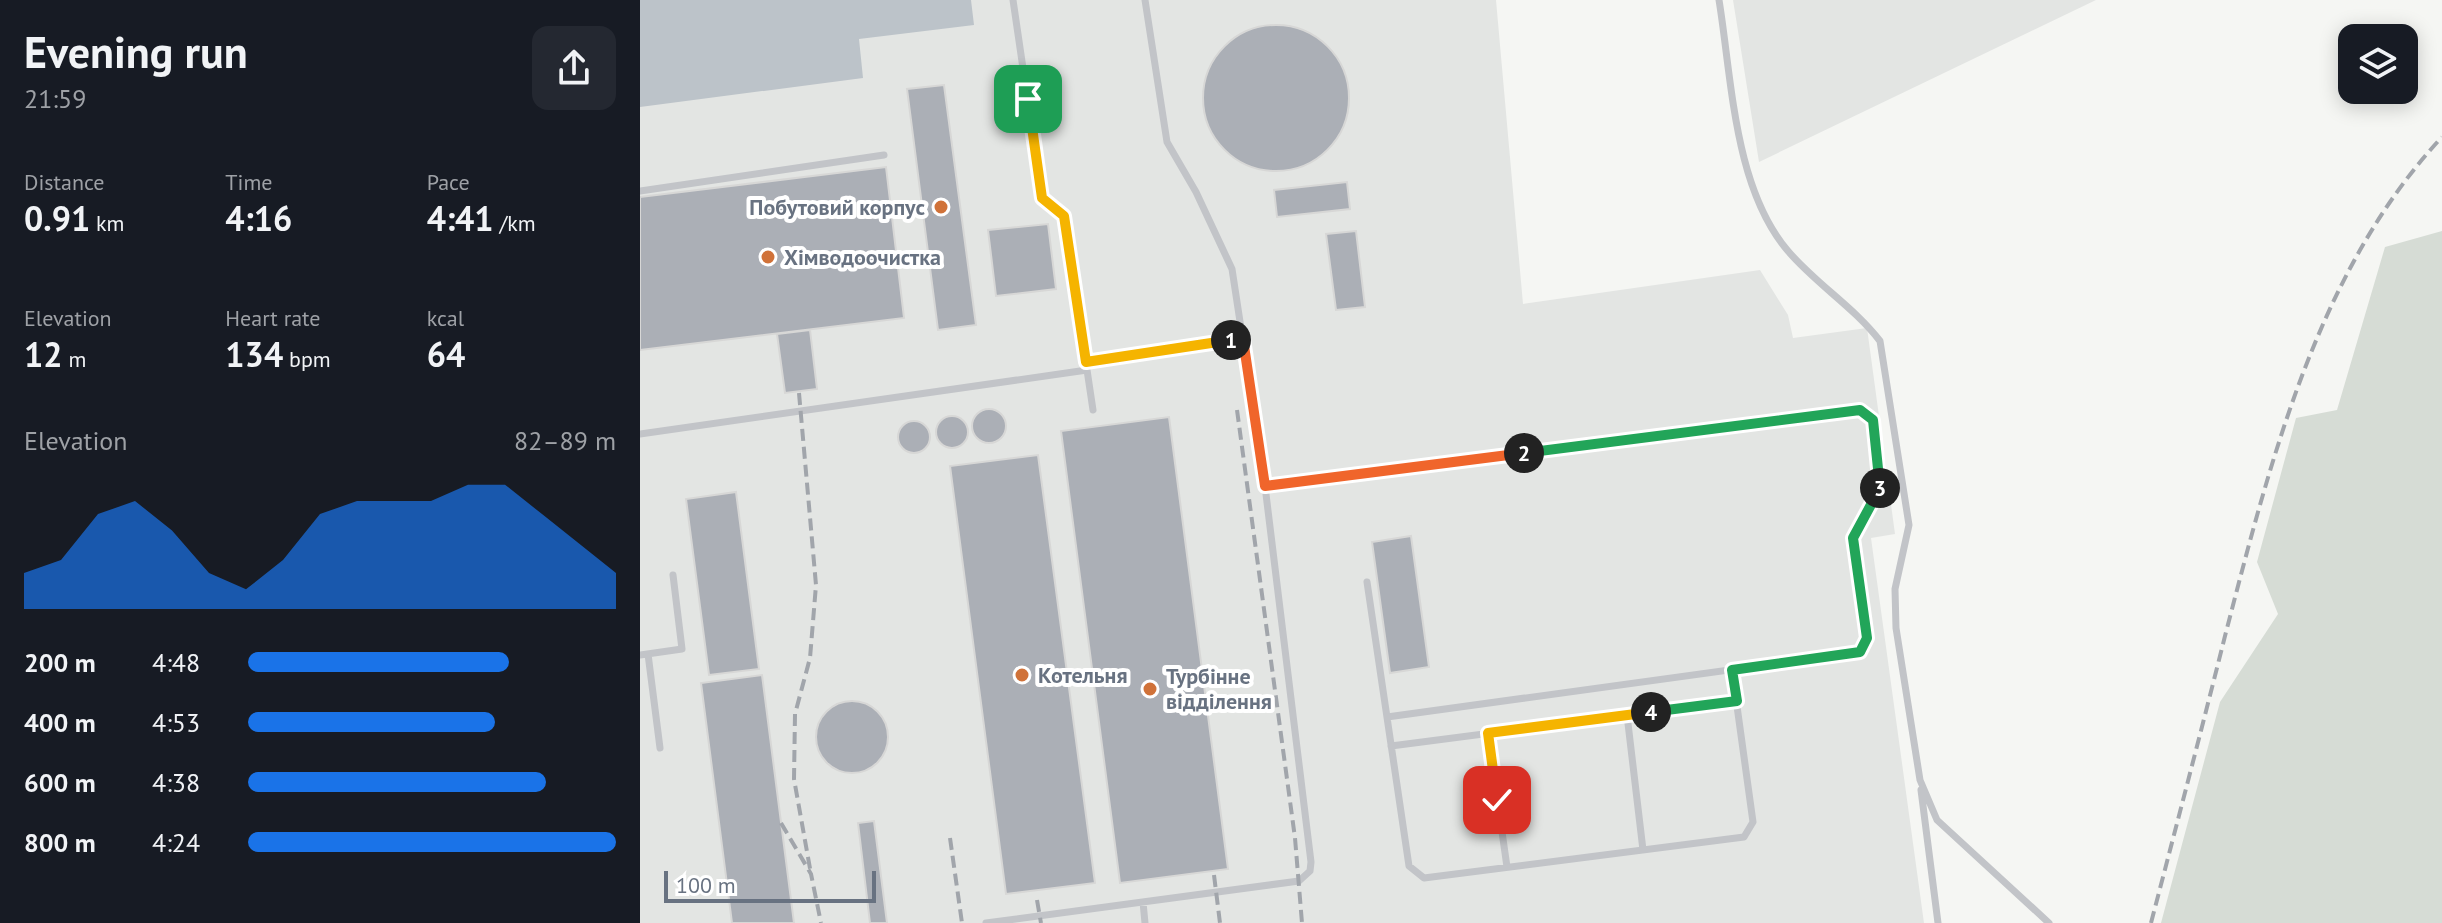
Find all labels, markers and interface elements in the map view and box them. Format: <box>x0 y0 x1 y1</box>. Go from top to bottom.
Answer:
text: Evening run <box>24 23 248 80</box>
map controls <box>2338 24 2418 104</box>
button: layers <box>2338 24 2418 104</box>
button: share <box>532 26 616 110</box>
pin <box>994 65 1062 133</box>
icon: arrive <box>1006 77 1050 121</box>
text: 21:59 <box>24 82 86 115</box>
text: Distance <box>24 168 105 196</box>
text: Time <box>225 168 272 196</box>
text: Pace <box>427 168 470 196</box>
place label: Побутовий корпус <box>749 193 925 221</box>
text: 0.91 <box>24 196 90 240</box>
text: 4:16 <box>225 196 292 240</box>
text: 4:41 <box>427 196 494 240</box>
marker: Побутовий корпус <box>932 198 950 216</box>
text: km <box>90 209 124 237</box>
text: /km <box>494 209 536 237</box>
place label: Хімводоочистка <box>784 243 941 271</box>
marker: Хімводоочистка <box>759 248 777 266</box>
text: Elevation <box>24 304 112 332</box>
text: Heart rate <box>225 304 320 332</box>
text: kcal <box>427 304 464 332</box>
pin: 1 <box>1211 320 1251 360</box>
text: 1 <box>1225 326 1237 354</box>
text: 12 <box>24 332 63 376</box>
text: 134 <box>225 332 283 376</box>
text: 64 <box>427 332 465 376</box>
text: m <box>63 345 86 373</box>
text: bpm <box>283 345 331 373</box>
text: Elevation <box>24 424 128 457</box>
text: 82–89 m <box>514 424 616 457</box>
pin: 2 <box>1504 433 1544 473</box>
text: 2 <box>1518 439 1530 467</box>
pin: 3 <box>1860 468 1900 508</box>
text: 3 <box>1874 474 1886 502</box>
text: 200 m <box>24 646 96 679</box>
text: 4:48 <box>152 646 200 679</box>
place label: Котельня <box>1038 661 1128 689</box>
place label: Турбінне відділення <box>1166 662 1272 715</box>
marker: Котельня <box>1013 666 1031 684</box>
marker: Турбінне відділення <box>1141 680 1159 698</box>
pin: 4 <box>1631 692 1671 732</box>
text: 4 <box>1645 698 1657 726</box>
text: 400 m <box>24 706 96 739</box>
text: 4:53 <box>152 706 200 739</box>
text: 600 m <box>24 766 96 799</box>
text: 4:38 <box>152 766 200 799</box>
pin <box>1463 766 1531 834</box>
icon: check <box>1475 778 1519 822</box>
text: 800 m <box>24 826 96 859</box>
text: 4:24 <box>152 826 200 859</box>
scale bar <box>664 867 876 903</box>
text: 100 m <box>676 871 736 899</box>

